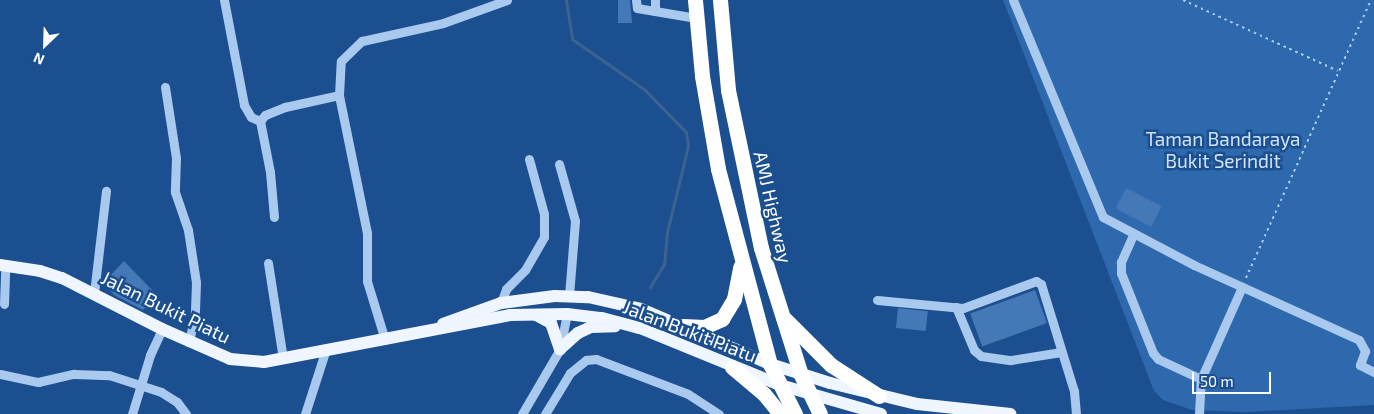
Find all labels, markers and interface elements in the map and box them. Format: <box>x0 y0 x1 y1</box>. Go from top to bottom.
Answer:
north arrow <box>20 20 70 70</box>
text: N <box>31 49 47 69</box>
park label: Taman Bandaraya Bukit Serindit <box>1145 128 1301 172</box>
street label: AMJ Highway <box>749 149 797 265</box>
street label: Jalan Bukit Piatu <box>98 266 234 348</box>
street label: Jalan Bukit Piatu <box>620 295 760 367</box>
scale bar <box>1194 362 1273 394</box>
text: 50 m <box>1200 372 1234 390</box>

